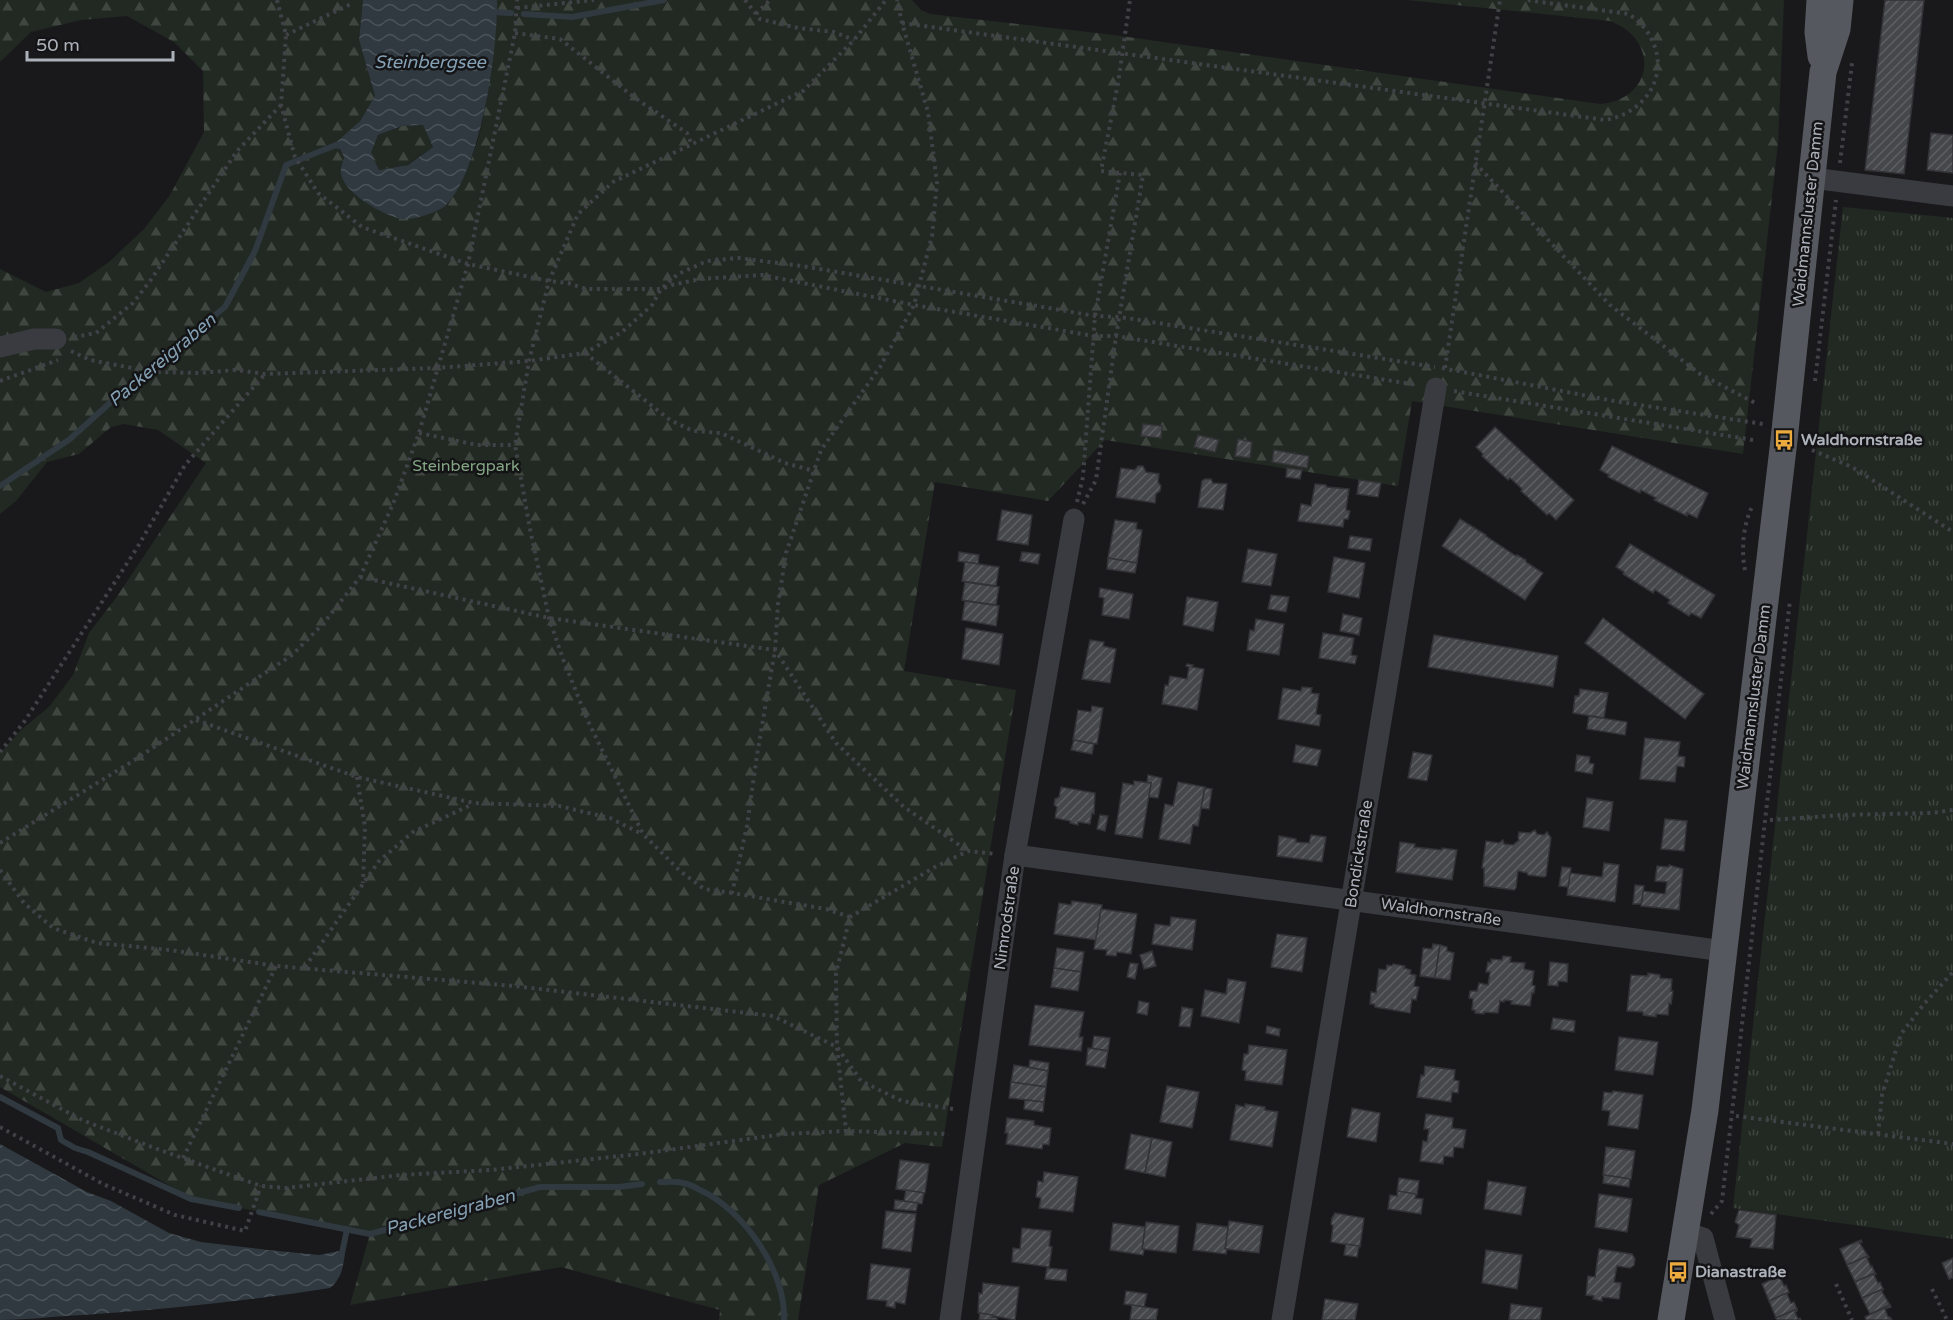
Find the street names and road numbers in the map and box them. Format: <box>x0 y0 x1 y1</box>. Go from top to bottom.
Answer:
street label: Waidmannsluster Damm <box>1788 120 1828 308</box>
street label: Waidmannsluster Damm <box>1733 603 1775 791</box>
street label: Bondickstraße <box>1341 798 1377 910</box>
street label: Nimrodstraße <box>990 865 1024 971</box>
street label: Waldhornstraße <box>1379 894 1503 930</box>

